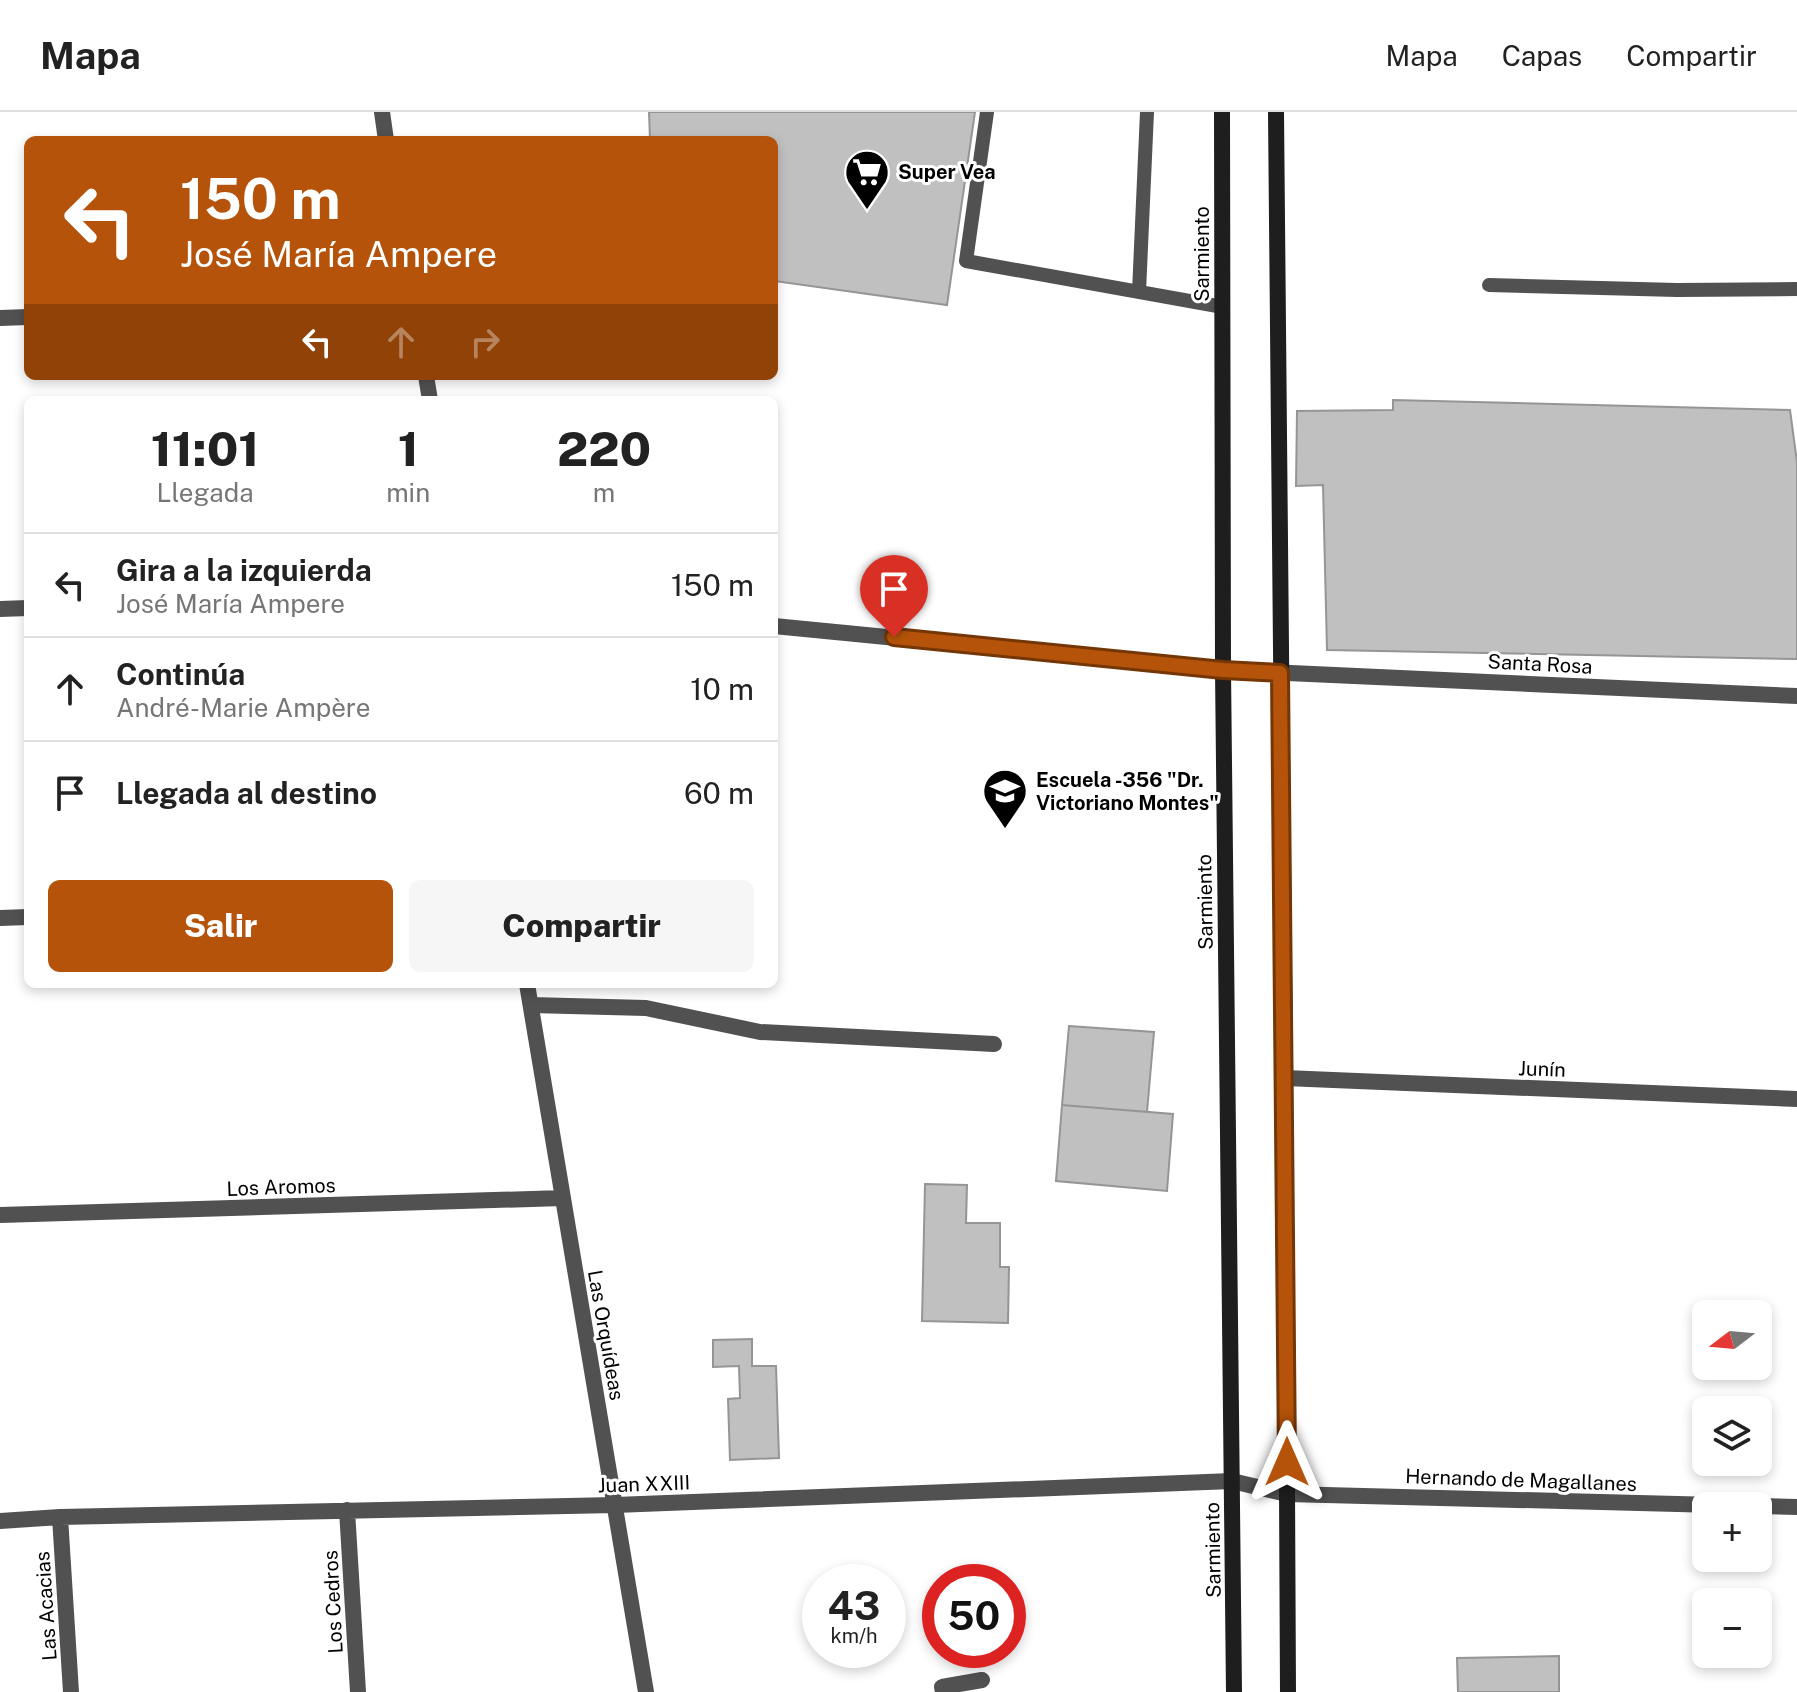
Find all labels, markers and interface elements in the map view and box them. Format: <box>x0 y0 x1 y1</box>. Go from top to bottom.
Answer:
text: Mapa <box>40 33 141 78</box>
text: Mapa <box>1385 39 1458 72</box>
text: Capas <box>1502 39 1582 72</box>
text: Compartir <box>1626 39 1757 72</box>
supermarket icon: Super Vea <box>843 148 891 211</box>
place label: Super Vea <box>898 160 996 184</box>
text: 150 m <box>180 166 341 232</box>
icon: left <box>48 168 152 272</box>
street label: Sarmiento <box>1190 206 1214 302</box>
text: José María Ampere <box>180 233 497 275</box>
icon: left <box>295 320 339 364</box>
icon: ahead <box>379 320 423 364</box>
icon: right <box>463 320 507 364</box>
text: 11:01 <box>151 420 259 477</box>
text: 1 <box>398 420 419 477</box>
text: 220 <box>557 420 651 477</box>
text: Llegada <box>157 477 254 508</box>
text: min <box>386 477 430 508</box>
text: m <box>593 477 615 508</box>
text: Gira a la izquierda <box>116 552 372 588</box>
pin <box>860 555 928 637</box>
icon: left <box>48 563 92 607</box>
text: 150 m <box>671 567 754 603</box>
icon: arrive <box>872 567 916 611</box>
text: José María Ampere <box>116 588 345 619</box>
street label: Santa Rosa <box>1487 649 1593 679</box>
text: Continúa <box>116 656 245 692</box>
icon: ahead <box>48 667 92 711</box>
text: 10 m <box>690 671 754 707</box>
text: André-Marie Ampère <box>116 692 371 723</box>
school or university icon: Escuela -356 "Dr. Victoriano Montes" <box>981 767 1029 830</box>
place label: Escuela -356 "Dr. Victoriano Montes" <box>1036 768 1219 815</box>
icon: arrive <box>48 771 92 815</box>
text: Llegada al destino <box>116 775 377 811</box>
text: 60 m <box>684 775 754 811</box>
street label: Sarmiento <box>1192 854 1218 950</box>
button: Salir <box>48 880 393 972</box>
button: Compartir <box>409 880 754 972</box>
street label: Junín <box>1518 1056 1566 1082</box>
street label: Los Aromos <box>226 1173 336 1201</box>
street label: Las Orquídeas <box>583 1268 629 1402</box>
north arrow <box>1692 1300 1772 1380</box>
map controls <box>1692 1300 1772 1668</box>
button: layers <box>1692 1396 1772 1476</box>
position arrow <box>1245 1420 1329 1504</box>
street label: Hernando de Magallanes <box>1405 1464 1637 1496</box>
street label: Juan XXIII <box>597 1470 691 1498</box>
button: + <box>1692 1492 1772 1572</box>
street label: Sarmiento <box>1200 1502 1226 1598</box>
street label: Las Acacias <box>30 1550 62 1662</box>
street label: Los Cedros <box>318 1550 348 1654</box>
speed limit sign: 50 <box>922 1564 1026 1668</box>
text: 43 <box>828 1582 880 1629</box>
button: − <box>1692 1588 1772 1668</box>
text: km/h <box>830 1624 878 1648</box>

